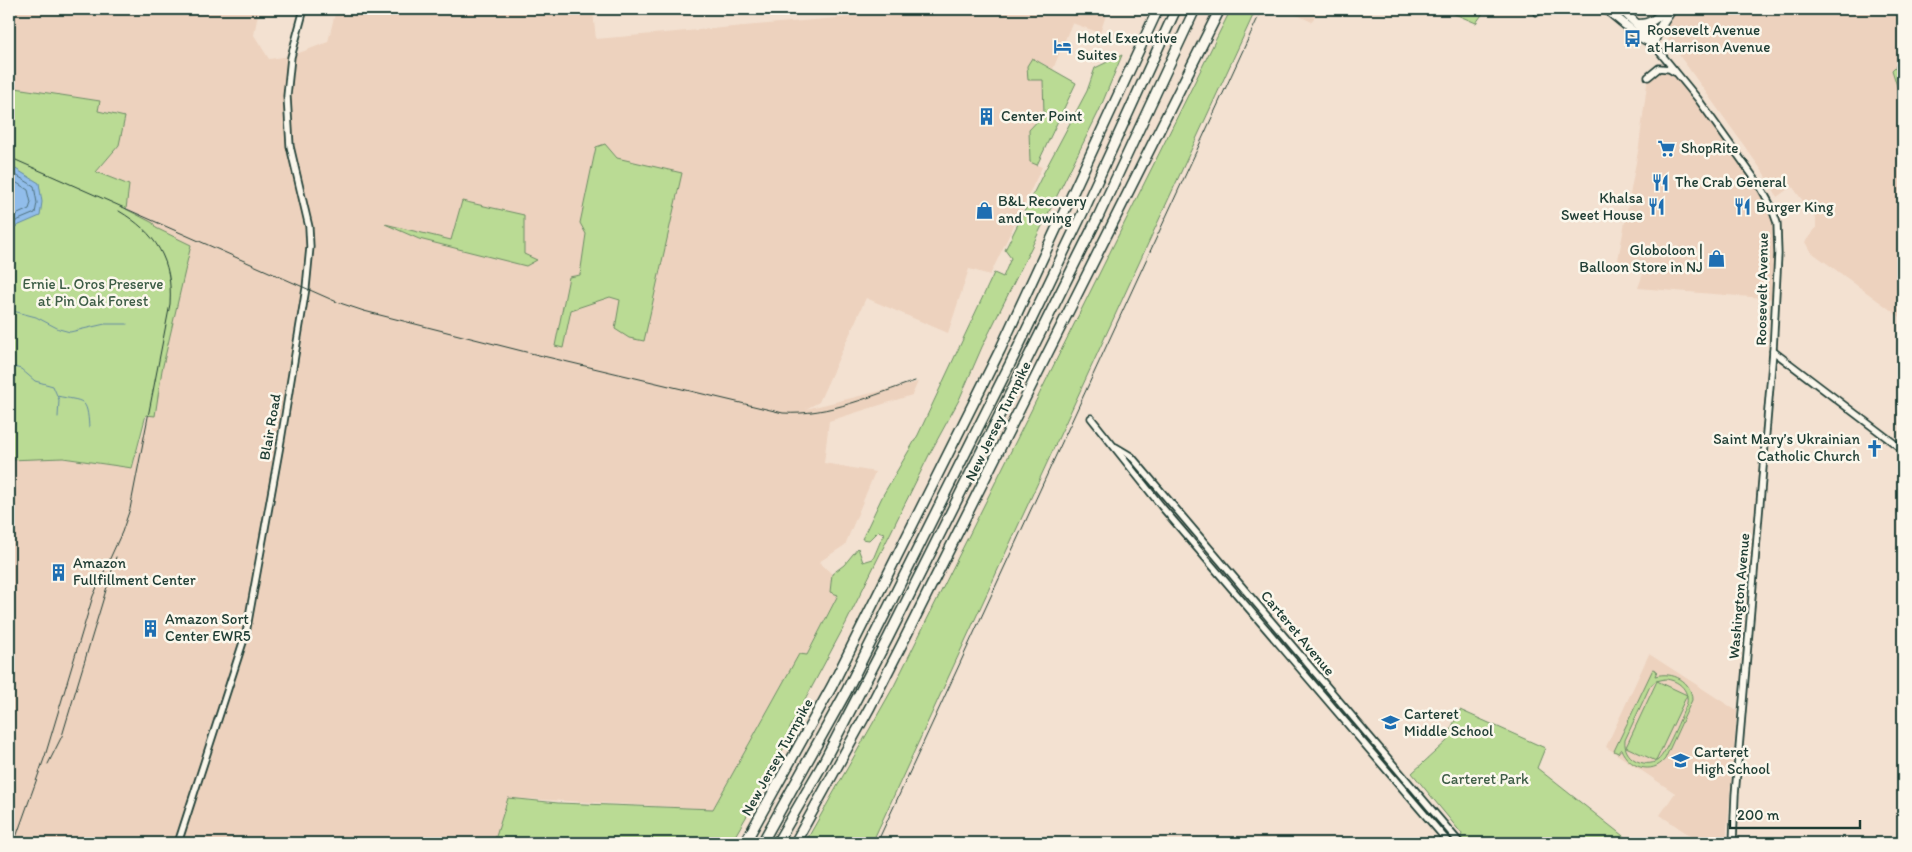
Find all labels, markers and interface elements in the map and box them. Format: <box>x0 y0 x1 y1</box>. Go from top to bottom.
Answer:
place label: Roosevelt Avenue at Harrison Avenue <box>1647 21 1770 56</box>
place label: Hotel Executive Suites <box>1077 29 1177 64</box>
bus stop icon: Roosevelt Avenue at Harrison Avenue <box>1623 29 1643 49</box>
hotel icon: Hotel Executive Suites <box>1053 37 1073 57</box>
building icon: Center Point <box>977 106 997 126</box>
place label: Center Point <box>1001 107 1083 125</box>
supermarket icon: ShopRite <box>1657 138 1677 158</box>
place label: ShopRite <box>1681 139 1739 157</box>
restaurant icon: The Crab General <box>1651 172 1671 192</box>
place label: The Crab General <box>1675 173 1787 191</box>
place label: Khalsa Sweet House <box>1561 189 1644 224</box>
place label: B&L Recovery and Towing <box>998 192 1087 227</box>
restaurant icon: Khalsa Sweet House <box>1647 197 1667 217</box>
restaurant icon: Burger King <box>1732 197 1752 217</box>
place label: Burger King <box>1756 198 1834 216</box>
shop icon: B&L Recovery and Towing <box>974 200 994 220</box>
street label: Roosevelt Avenue <box>1752 232 1772 346</box>
place label: Globoloon | Balloon Store in NJ <box>1579 241 1703 276</box>
shop icon: Globoloon | Balloon Store in NJ <box>1707 249 1727 269</box>
park label: Ernie L. Oros Preserve at Pin Oak Forest <box>22 275 164 310</box>
street label: New Jersey Turnpike <box>961 358 1035 484</box>
street label: Blair Road <box>255 392 285 462</box>
place label: Saint Mary’s Ukrainian Catholic Church <box>1713 430 1860 465</box>
church icon: Saint Mary’s Ukrainian Catholic Church <box>1864 438 1884 458</box>
street label: Washington Avenue <box>1725 532 1753 660</box>
place label: Amazon Fullfillment Center <box>73 554 196 589</box>
building icon: Amazon Fullfillment Center <box>49 562 69 582</box>
street label: Carteret Avenue <box>1257 587 1339 679</box>
place label: Amazon Sort Center EWR5 <box>165 610 251 645</box>
building icon: Amazon Sort Center EWR5 <box>141 618 161 638</box>
street label: New Jersey Turnpike <box>737 695 817 819</box>
place label: Carteret Middle School <box>1404 705 1494 740</box>
school or university icon: Carteret Middle School <box>1380 713 1400 733</box>
place label: Carteret High School <box>1694 743 1771 778</box>
school or university icon: Carteret High School <box>1670 751 1690 771</box>
park label: Carteret Park <box>1441 770 1529 788</box>
scale bar <box>1730 797 1860 829</box>
text: 200 m <box>1737 806 1780 824</box>

